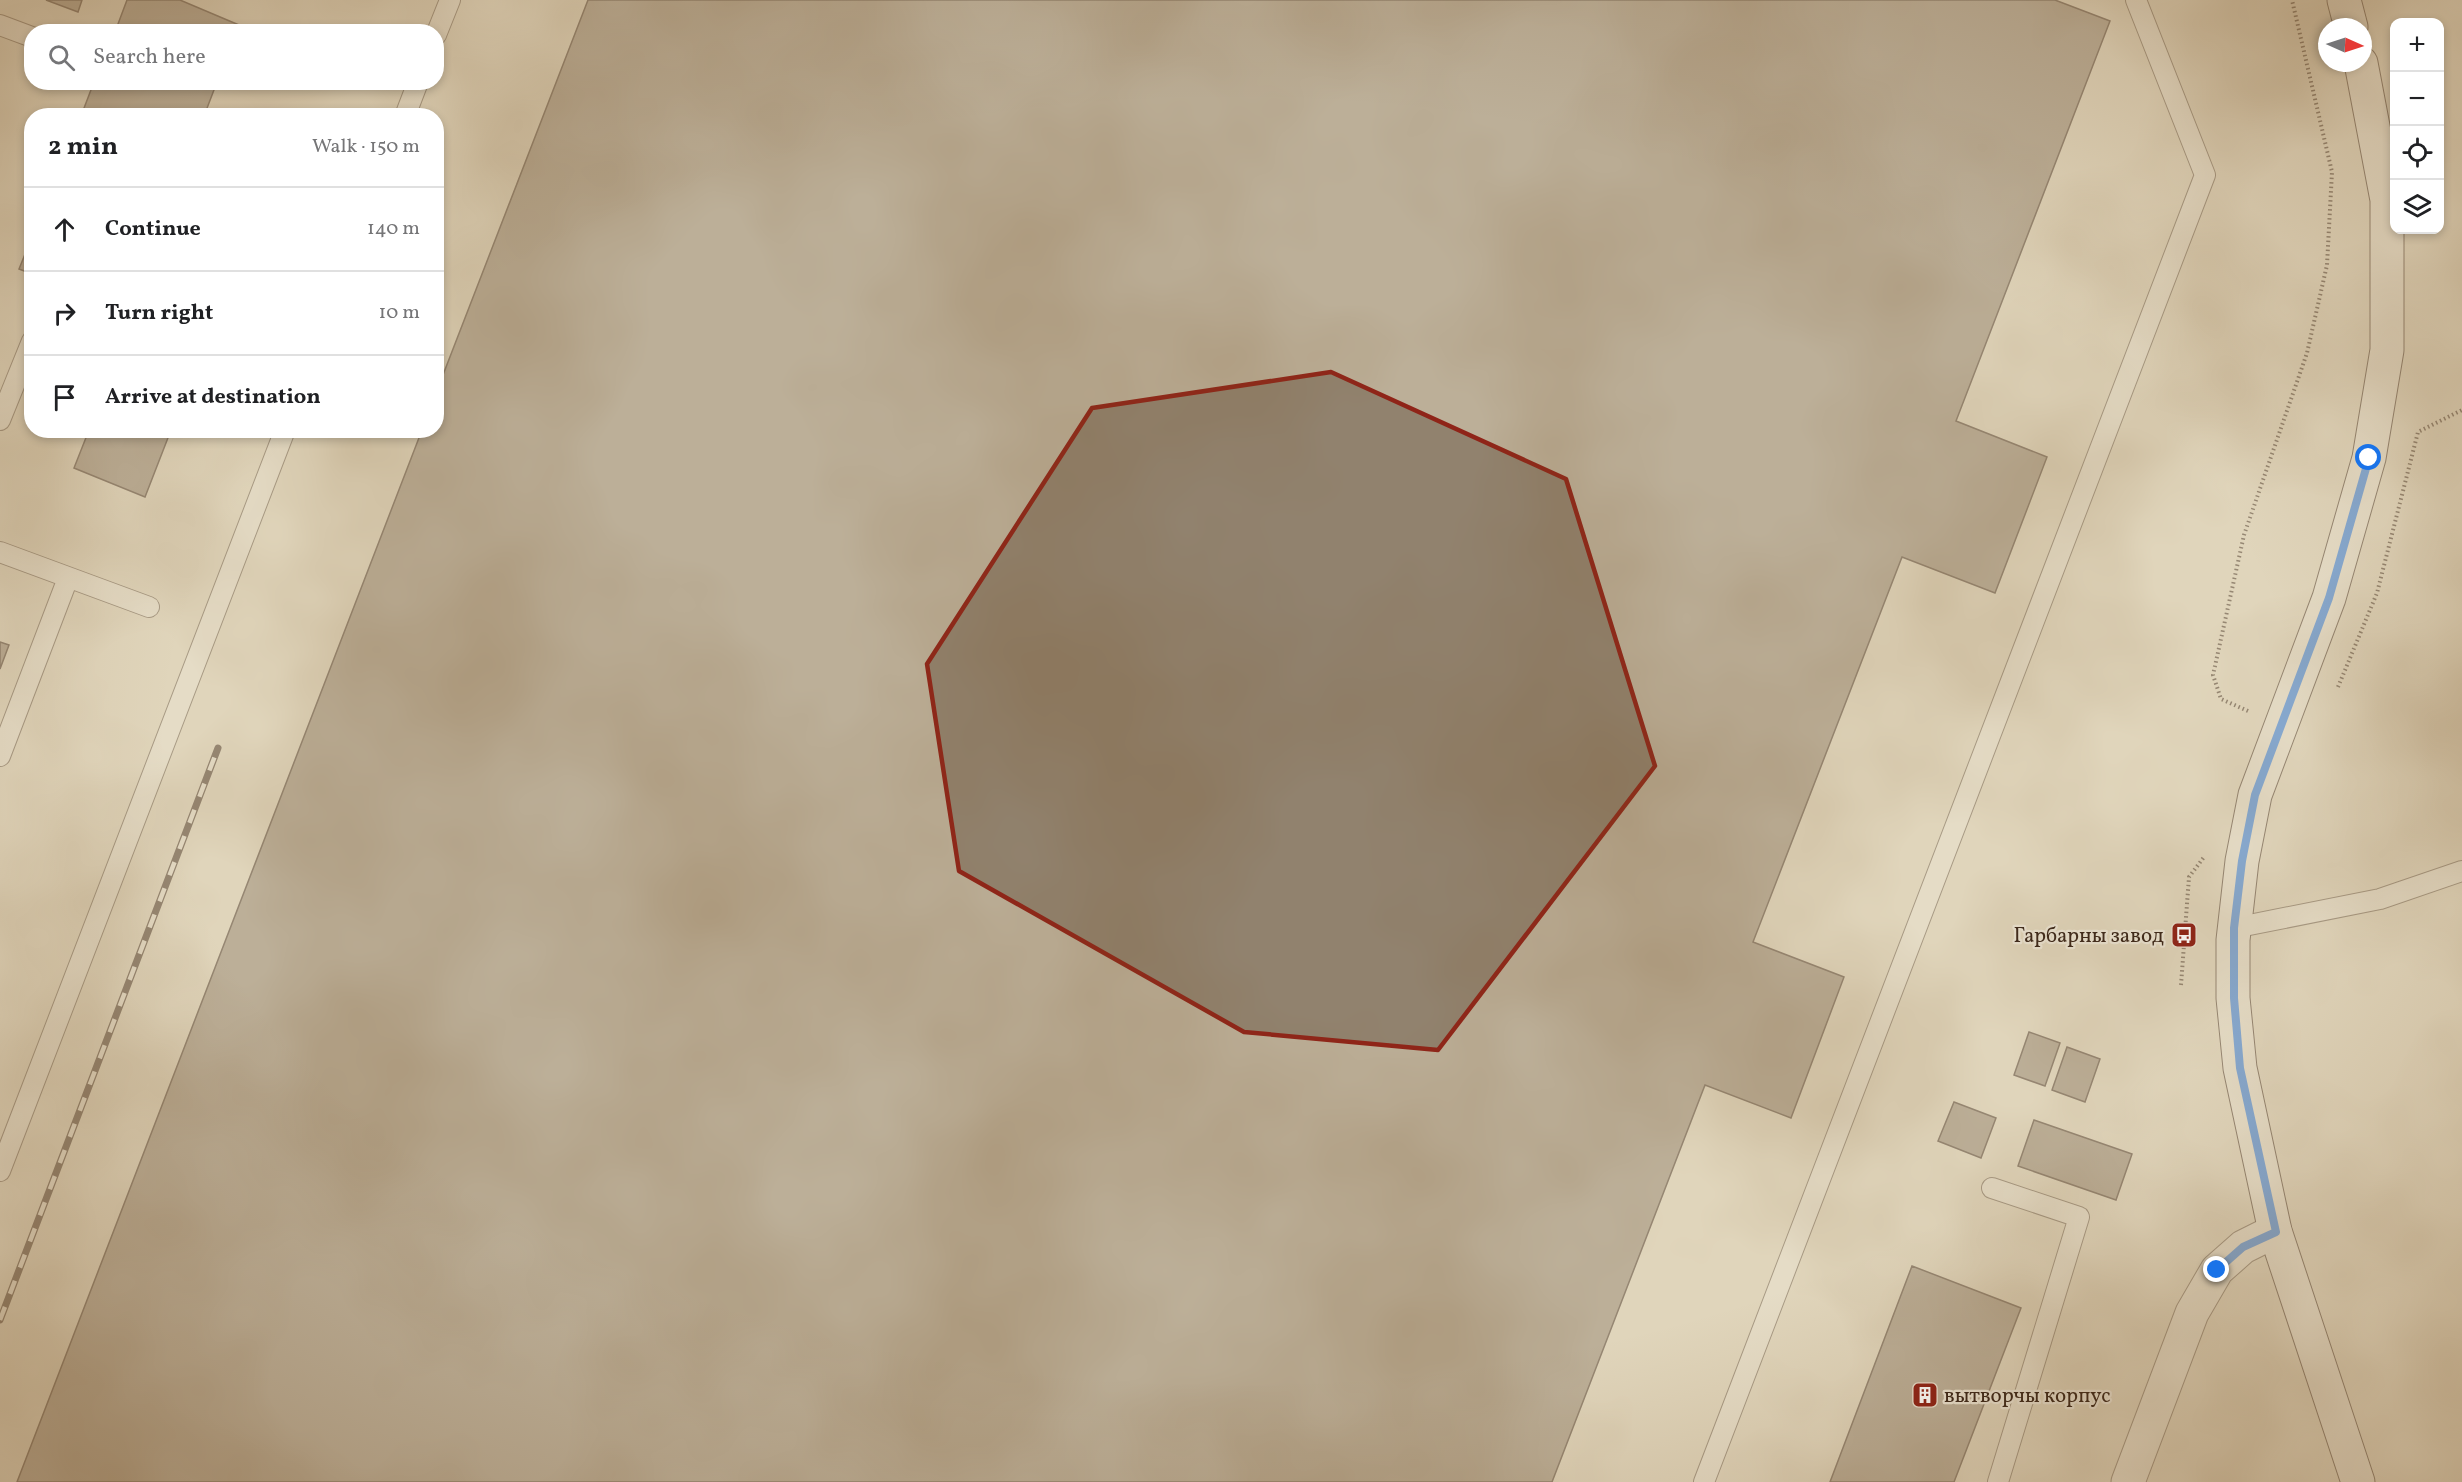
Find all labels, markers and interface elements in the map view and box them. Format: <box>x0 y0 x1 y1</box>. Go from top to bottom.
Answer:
north arrow <box>2318 18 2372 72</box>
map controls <box>2390 18 2444 234</box>
button: + <box>2390 18 2444 72</box>
search box <box>24 24 444 90</box>
icon: search <box>45 41 78 74</box>
text: Search here <box>93 42 206 73</box>
button: − <box>2390 72 2444 126</box>
button: locate <box>2390 126 2444 180</box>
text: 2 min <box>48 129 118 165</box>
text: Walk · 150 m <box>312 133 420 161</box>
button: layers <box>2390 180 2444 234</box>
icon: ahead <box>48 213 81 246</box>
text: Continue <box>105 214 201 245</box>
text: 140 m <box>367 215 420 243</box>
icon: right <box>48 297 81 330</box>
text: Turn right <box>105 298 213 329</box>
text: 10 m <box>379 299 420 327</box>
icon: arrive <box>48 381 81 414</box>
text: Arrive at destination <box>105 382 321 413</box>
route start <box>2355 444 2381 470</box>
bus stop icon: Гарбарны завод <box>2169 920 2199 950</box>
place label: Гарбарны завод <box>2014 922 2164 951</box>
route end <box>2203 1256 2229 1282</box>
building icon: вытворчы корпус <box>1910 1380 1940 1410</box>
place label: вытворчы корпус <box>1944 1382 2111 1411</box>

